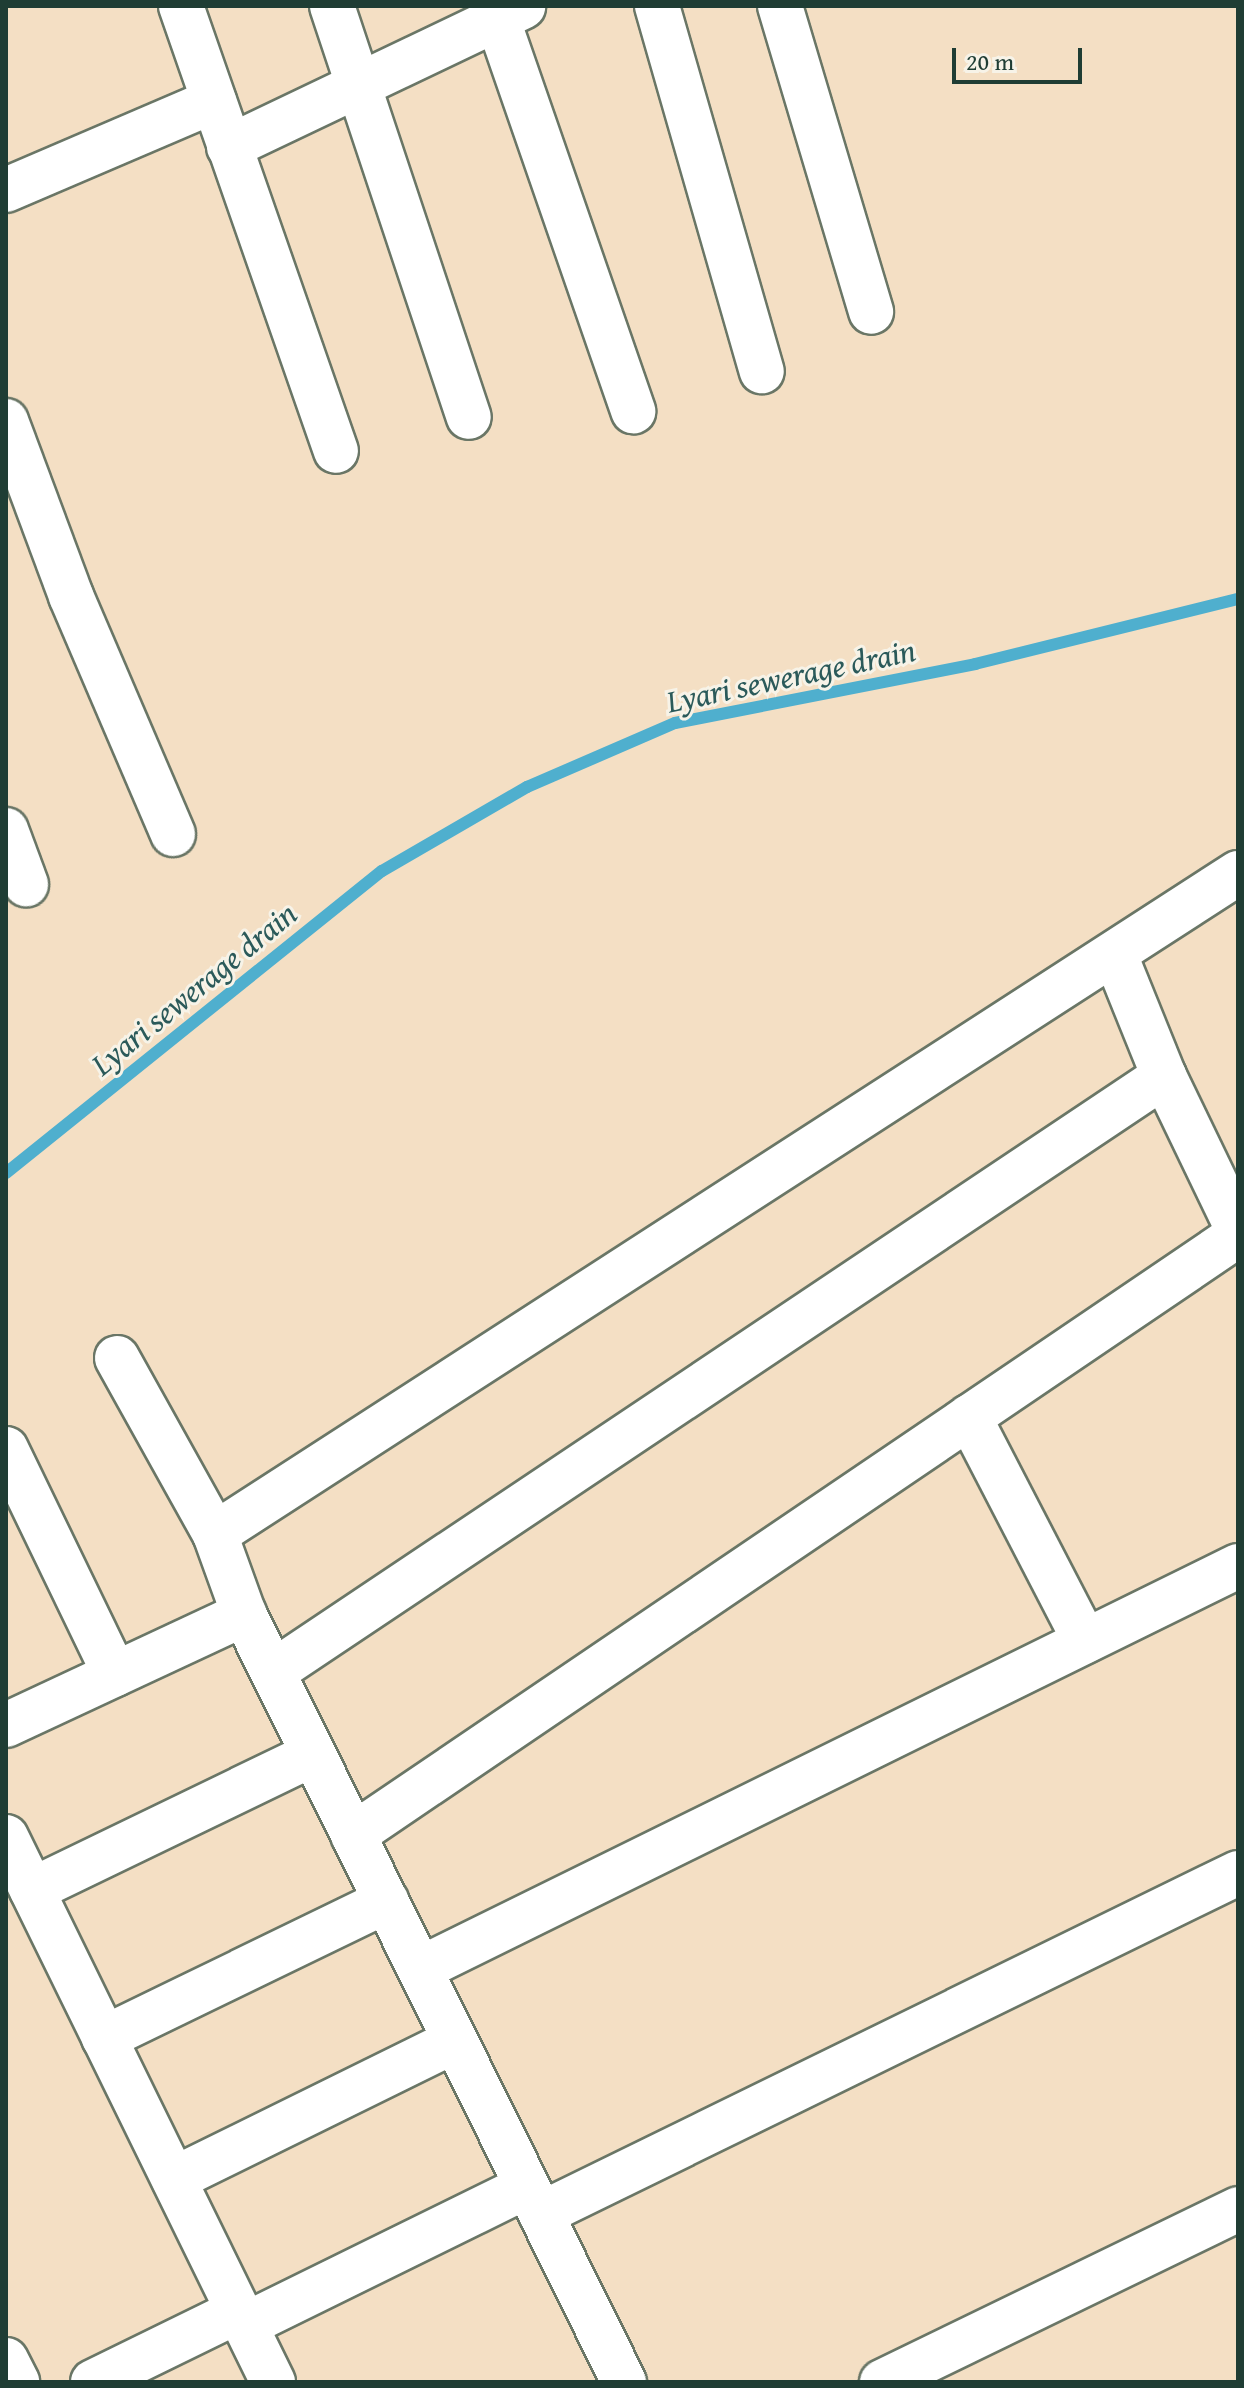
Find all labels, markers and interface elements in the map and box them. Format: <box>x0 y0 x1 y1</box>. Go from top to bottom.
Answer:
scale bar <box>956 32 1086 82</box>
text: 20 m <box>966 44 1014 79</box>
water label: Lyari sewerage drain <box>663 631 919 721</box>
water label: Lyari sewerage drain <box>83 894 305 1084</box>

